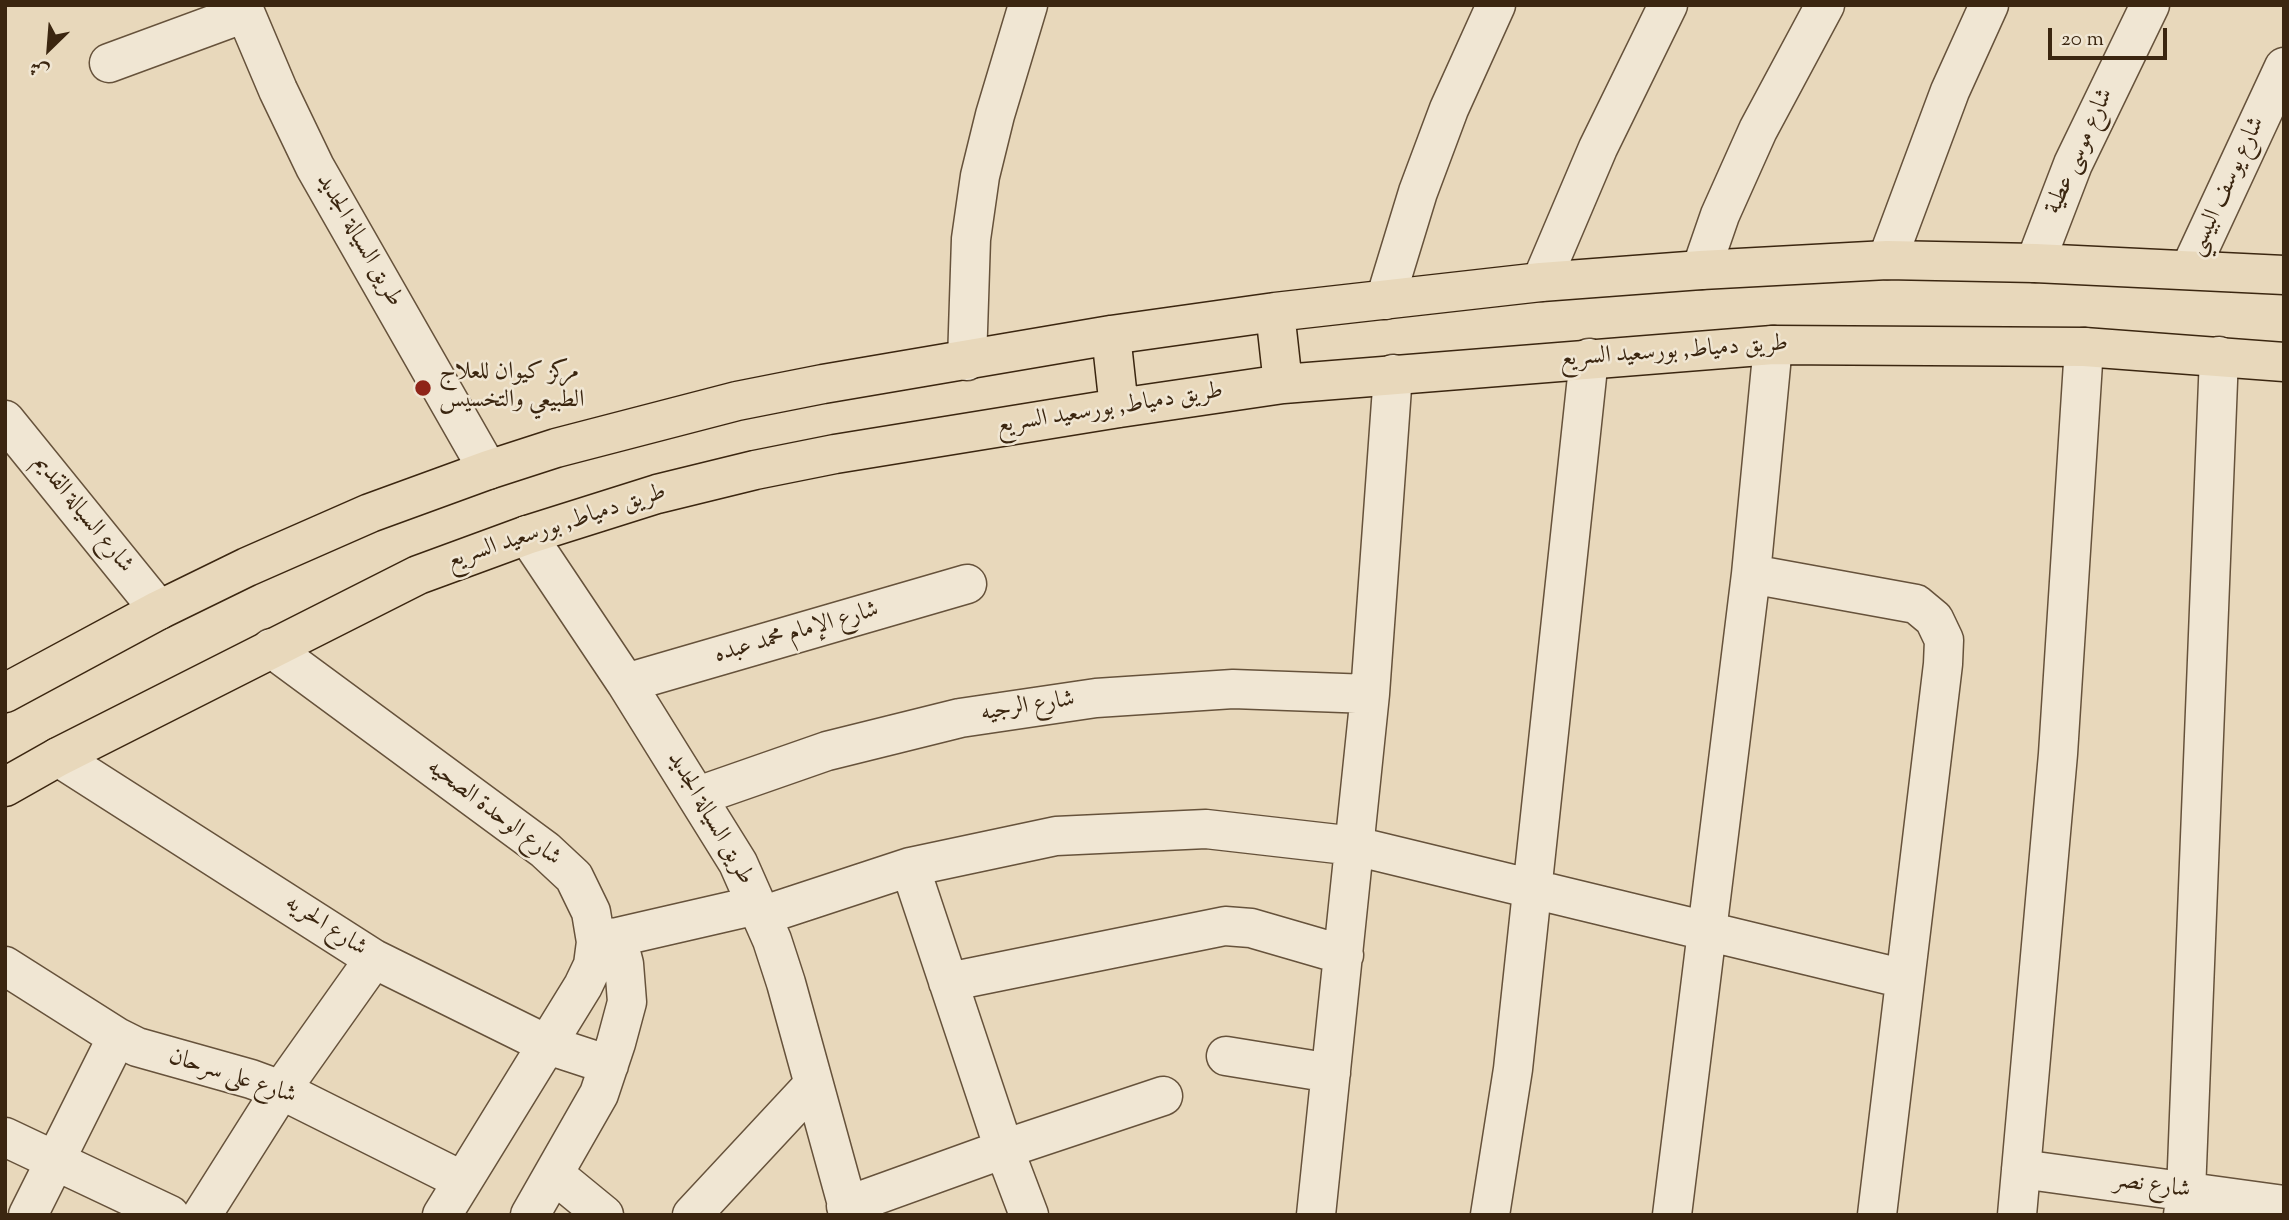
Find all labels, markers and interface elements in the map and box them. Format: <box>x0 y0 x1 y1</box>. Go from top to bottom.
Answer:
north arrow <box>14 14 84 84</box>
scale bar <box>2051 14 2170 58</box>
text: 20 m <box>2061 25 2104 55</box>
text: ش <box>26 52 54 85</box>
street label: شارع موسى عطية <box>2040 85 2122 219</box>
street label: شارع يوسف البيسي <box>2183 113 2273 261</box>
street label: طريق السيالة الجديد <box>308 169 408 313</box>
street label: طريق دمياط, بورسعيد السريع <box>1559 331 1789 375</box>
place label: مركز كيوان للعلاج الطبيعي والتخسيس <box>439 360 584 416</box>
marker: مركز كيوان للعلاج الطبيعي والتخسيس <box>413 378 433 398</box>
street label: طريق دمياط, بورسعيد السريع <box>995 378 1225 442</box>
street label: شارع السيالة القديم <box>26 450 138 580</box>
street label: طريق دمياط, بورسعيد السريع <box>444 479 670 577</box>
street label: شارع الإمام محمد عبده <box>712 597 882 671</box>
street label: شارع الرجيه <box>979 686 1077 730</box>
street label: طريق السيالة الجديد <box>659 747 759 891</box>
street label: شارع الوحدة الصحيه <box>420 754 566 874</box>
street label: شارع الحريه <box>279 890 371 964</box>
street label: شارع على سرحان <box>165 1044 299 1112</box>
street label: شارع نصر <box>2112 1167 2192 1207</box>

